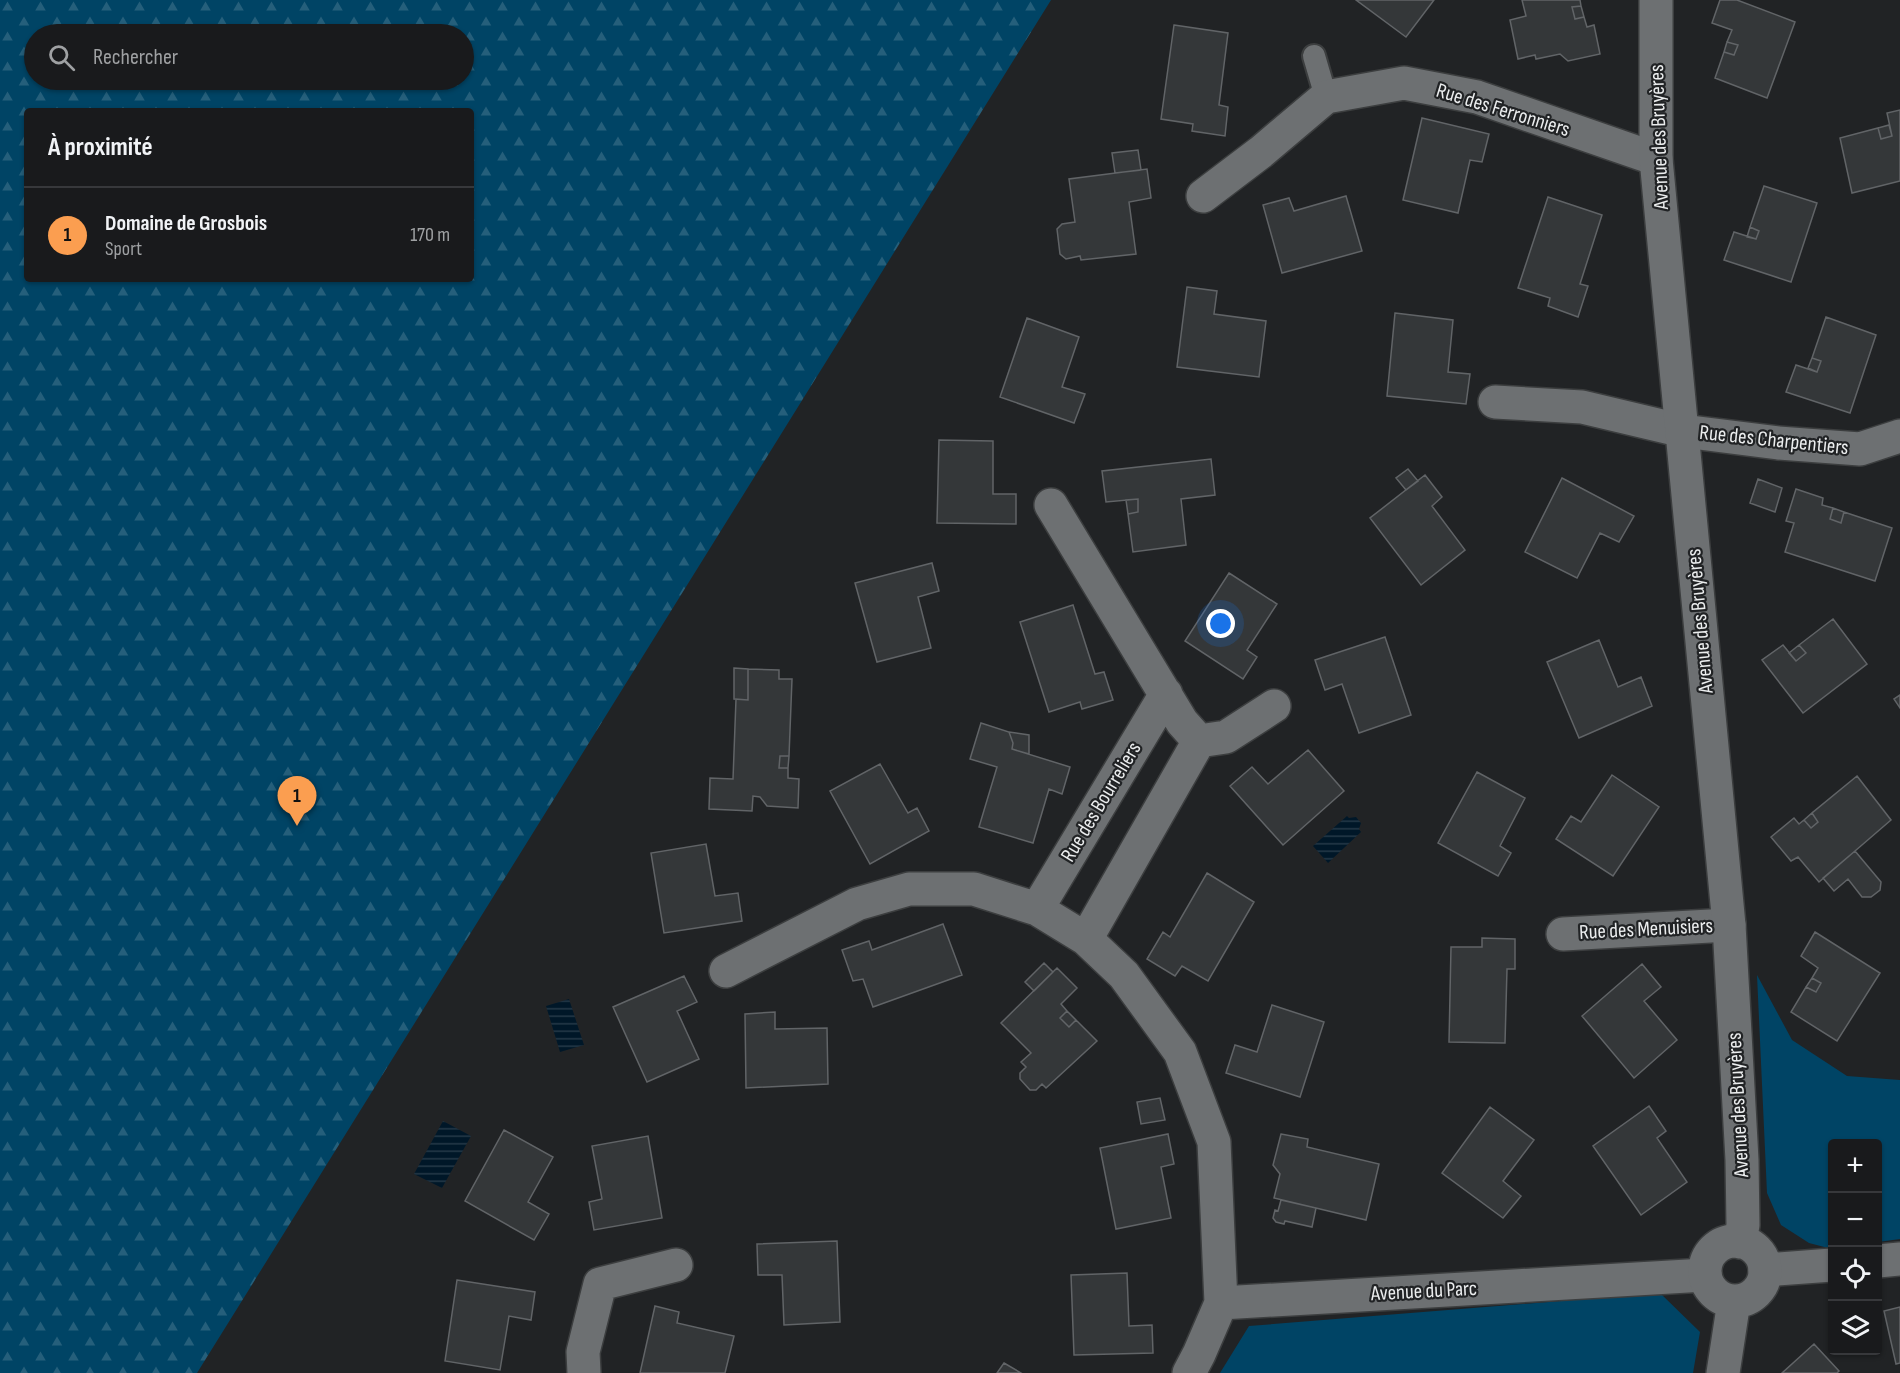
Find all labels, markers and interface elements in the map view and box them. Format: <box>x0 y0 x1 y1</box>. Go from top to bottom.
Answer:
search box <box>24 24 474 90</box>
icon: search <box>45 41 78 74</box>
text: Rechercher <box>93 44 178 71</box>
street label: Avenue des Bruyères <box>1644 64 1674 211</box>
street label: Rue des Ferronniers <box>1433 78 1573 142</box>
text: À proximité <box>48 132 153 163</box>
text: Domaine de Grosbois <box>105 210 267 237</box>
text: 1 <box>64 223 71 247</box>
text: 170 m <box>410 223 450 247</box>
text: Sport <box>105 237 142 261</box>
street label: Rue des Charpentiers <box>1698 420 1850 460</box>
street label: Avenue des Bruyères <box>1681 548 1719 695</box>
your location <box>1206 609 1235 638</box>
street label: Rue des Bourreliers <box>1055 738 1147 866</box>
pin: 1 <box>278 776 316 826</box>
street label: Rue des Menuisiers <box>1578 913 1714 945</box>
street label: Avenue des Bruyères <box>1722 1032 1754 1179</box>
map controls <box>1828 1139 1882 1355</box>
button: + <box>1828 1139 1882 1193</box>
button: − <box>1828 1193 1882 1247</box>
button: locate <box>1828 1247 1882 1301</box>
street label: Avenue du Parc <box>1369 1276 1478 1306</box>
button: layers <box>1828 1301 1882 1355</box>

